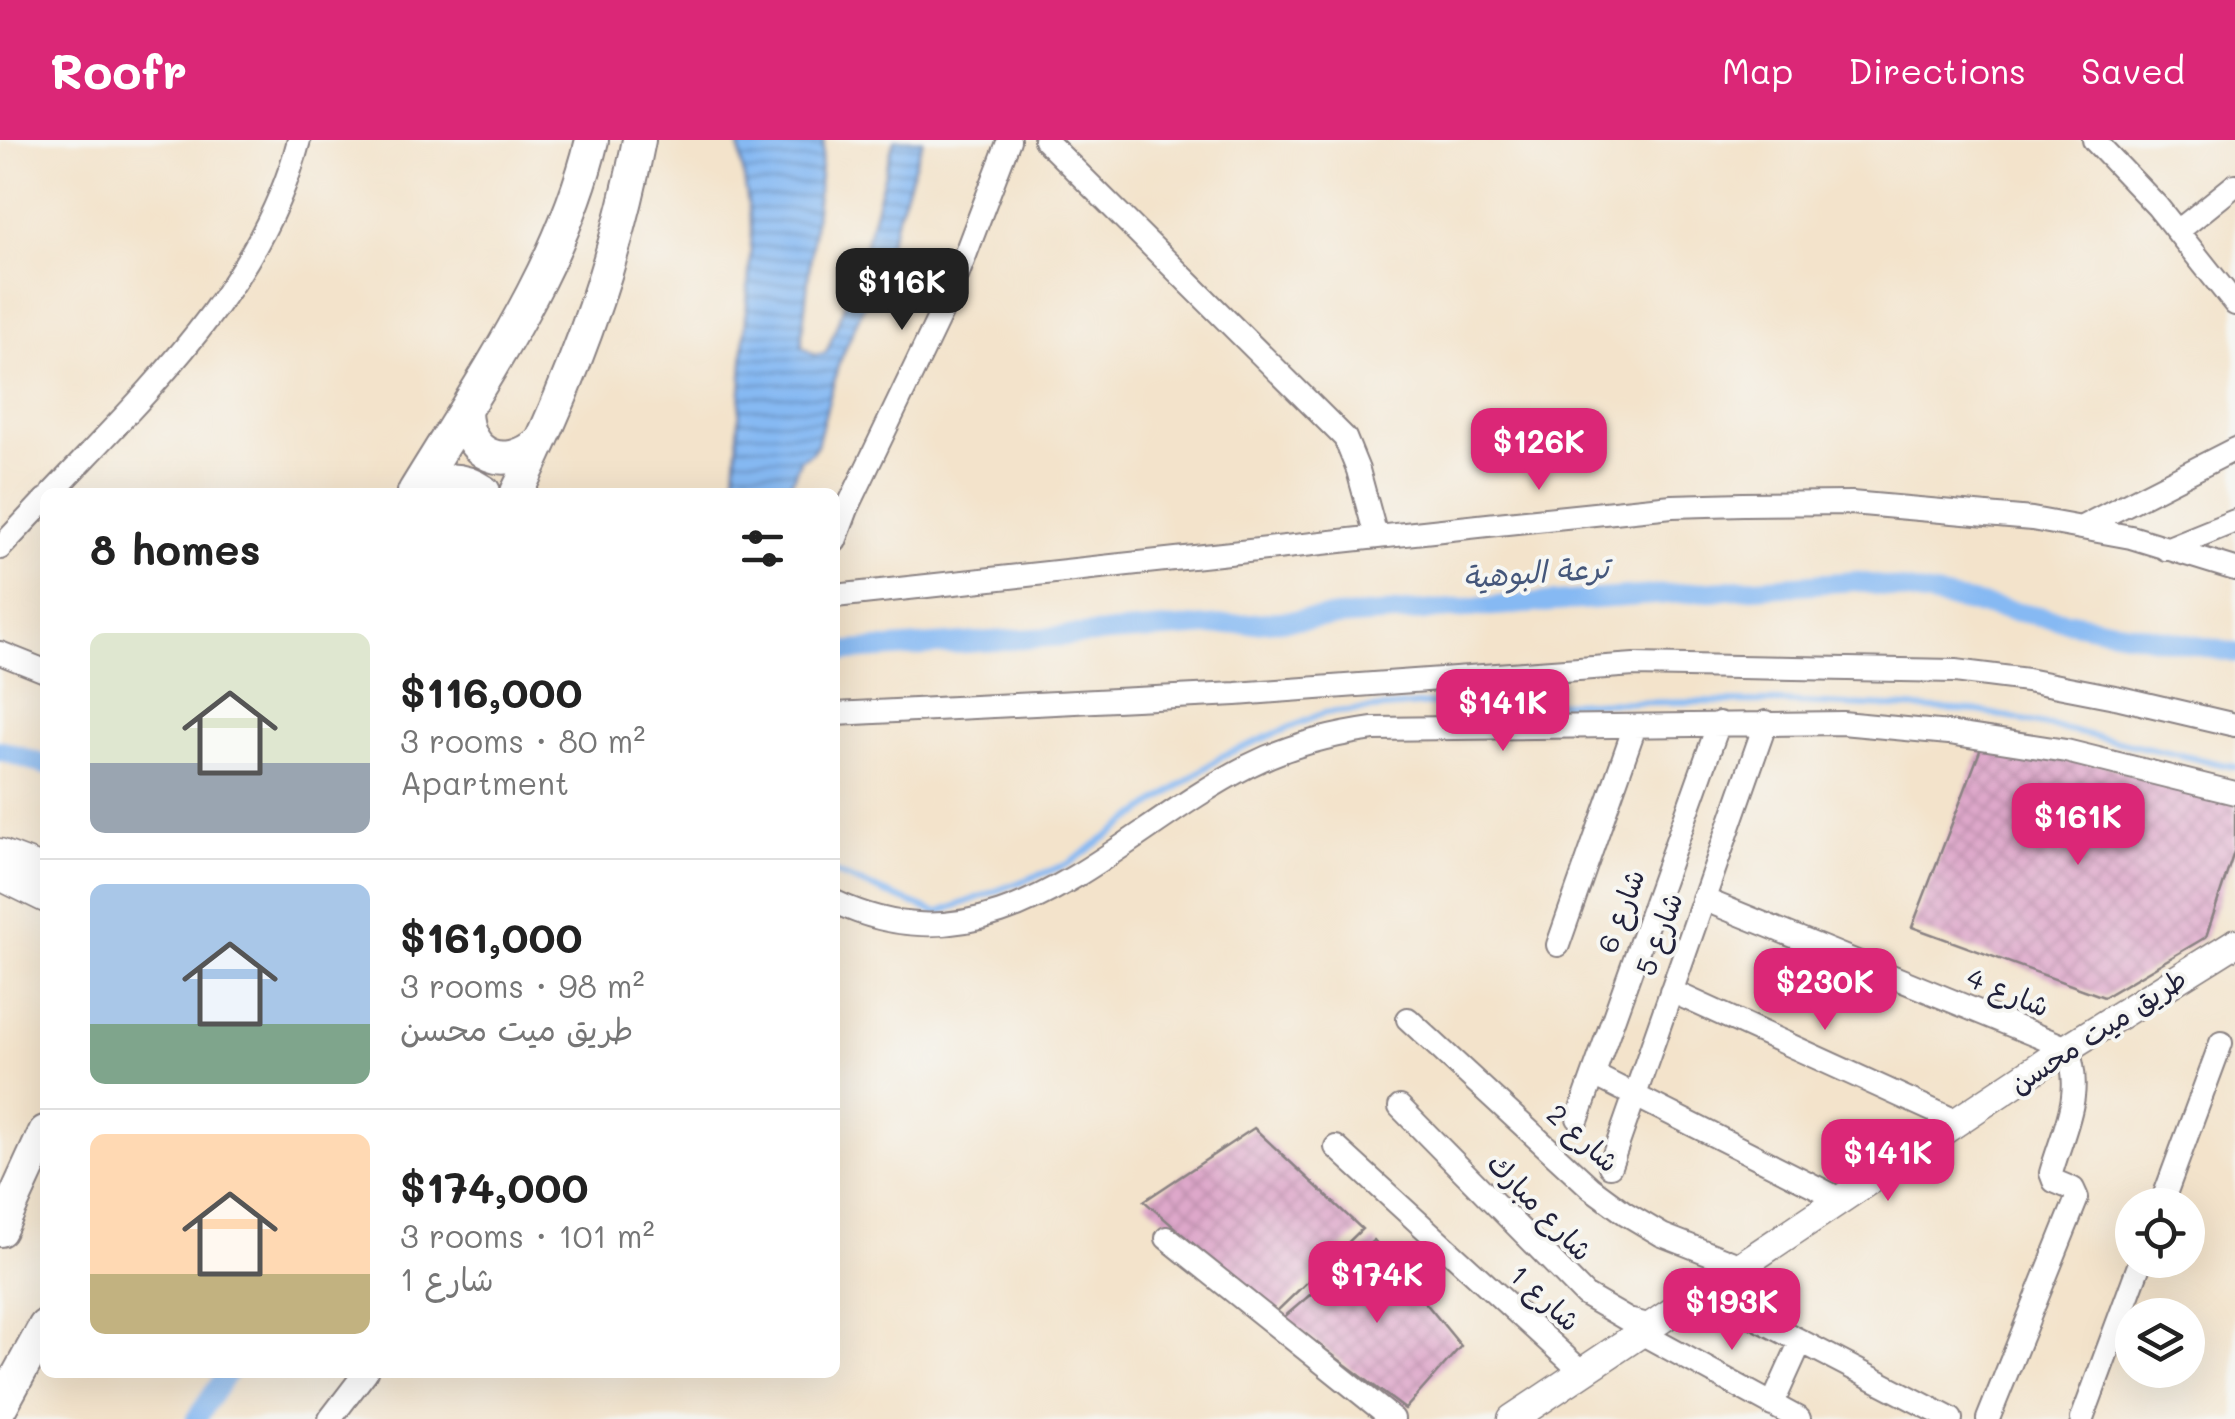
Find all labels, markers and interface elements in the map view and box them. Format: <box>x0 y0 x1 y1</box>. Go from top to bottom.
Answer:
text: Roofr <box>50 39 187 101</box>
text: Map <box>1722 47 1793 93</box>
text: Directions <box>1848 47 2026 93</box>
text: Saved <box>2081 47 2185 93</box>
pin: $116K <box>832 248 972 333</box>
text: $116K <box>858 259 946 301</box>
pin: $126K <box>1469 408 1609 493</box>
text: $126K <box>1493 419 1585 461</box>
text: 8 homes <box>90 521 261 576</box>
icon: filters <box>735 521 790 576</box>
water label: ترعة البوهية <box>1462 546 1615 597</box>
text: $116,000 <box>400 664 583 719</box>
pin: $141K <box>1433 669 1573 754</box>
icon: home <box>170 673 290 793</box>
text: $141K <box>1458 680 1548 722</box>
text: 3 rooms · 80 m² <box>400 719 645 761</box>
text: Apartment <box>400 761 569 803</box>
pin: $161K <box>2008 783 2148 868</box>
text: $161K <box>2034 794 2122 836</box>
street label: شارع 6 <box>1588 864 1655 958</box>
street label: شارع 5 <box>1626 887 1692 981</box>
text: $161,000 <box>400 909 583 964</box>
icon: home <box>170 924 290 1044</box>
pin: $230K <box>1755 948 1895 1033</box>
street label: شارع 4 <box>1961 958 2055 1027</box>
text: $230K <box>1776 959 1874 1001</box>
street label: طريق ميت محسن <box>2002 959 2193 1101</box>
text: 3 rooms · 98 m² <box>400 964 645 1006</box>
text: طريق ميت محسن <box>400 1007 633 1049</box>
street label: شارع 2 <box>1538 1095 1627 1181</box>
pin: $141K <box>1818 1119 1958 1204</box>
text: $141K <box>1843 1130 1933 1172</box>
street label: شارع مبارك <box>1478 1145 1601 1270</box>
text: $174,000 <box>400 1159 589 1214</box>
icon: home <box>170 1174 290 1294</box>
map controls <box>2115 1188 2205 1388</box>
button: locate <box>2115 1188 2205 1278</box>
text: 3 rooms · 101 m² <box>400 1214 655 1256</box>
pin: $174K <box>1307 1241 1447 1326</box>
text: $174K <box>1330 1252 1424 1294</box>
street label: شارع 1 <box>1501 1256 1588 1340</box>
text: شارع 1 <box>400 1257 494 1299</box>
pin: $193K <box>1662 1268 1802 1353</box>
text: $193K <box>1685 1279 1779 1321</box>
button: layers <box>2115 1298 2205 1388</box>

